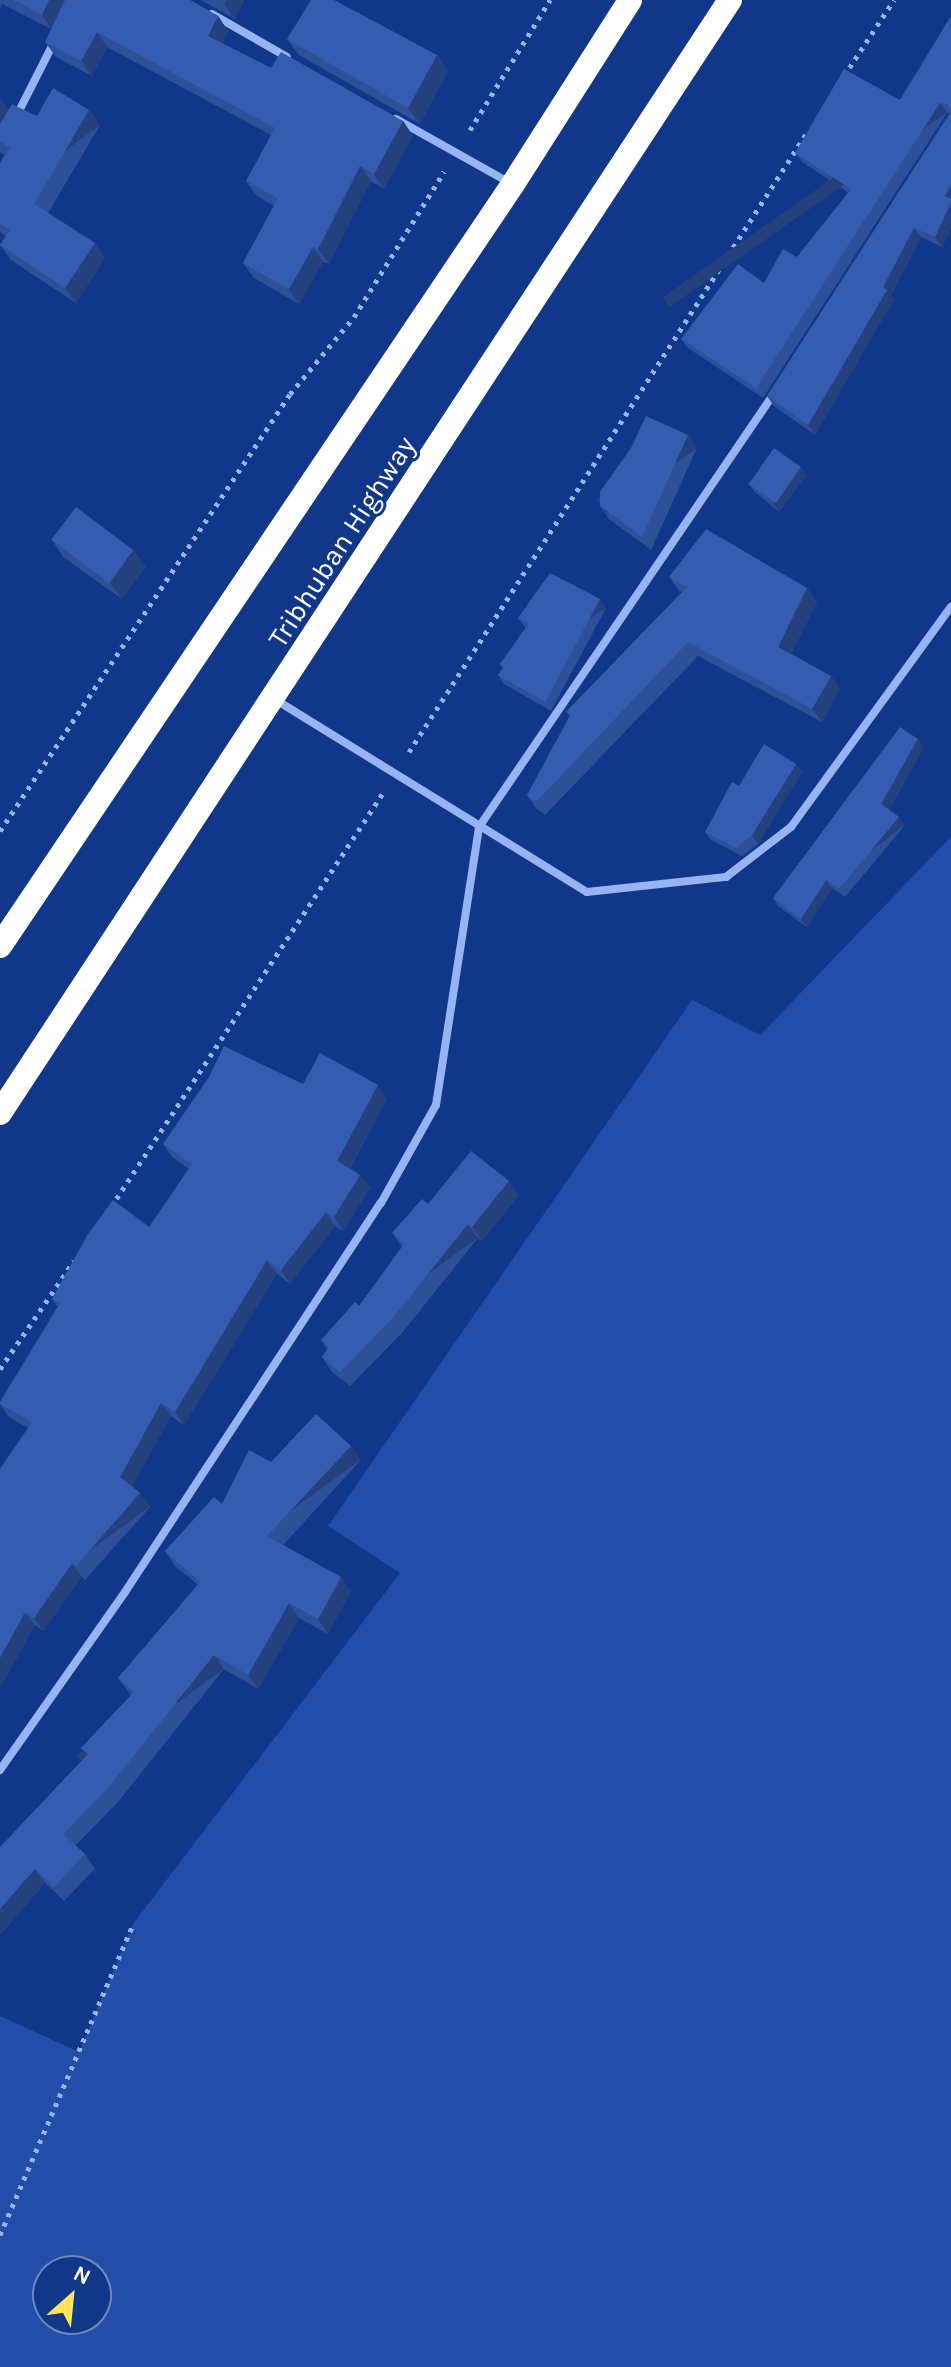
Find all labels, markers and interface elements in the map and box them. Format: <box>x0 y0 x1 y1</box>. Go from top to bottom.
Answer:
street label: Tribhuban Highway <box>261 430 423 654</box>
north arrow <box>32 2255 112 2335</box>
text: N <box>69 2260 95 2291</box>

